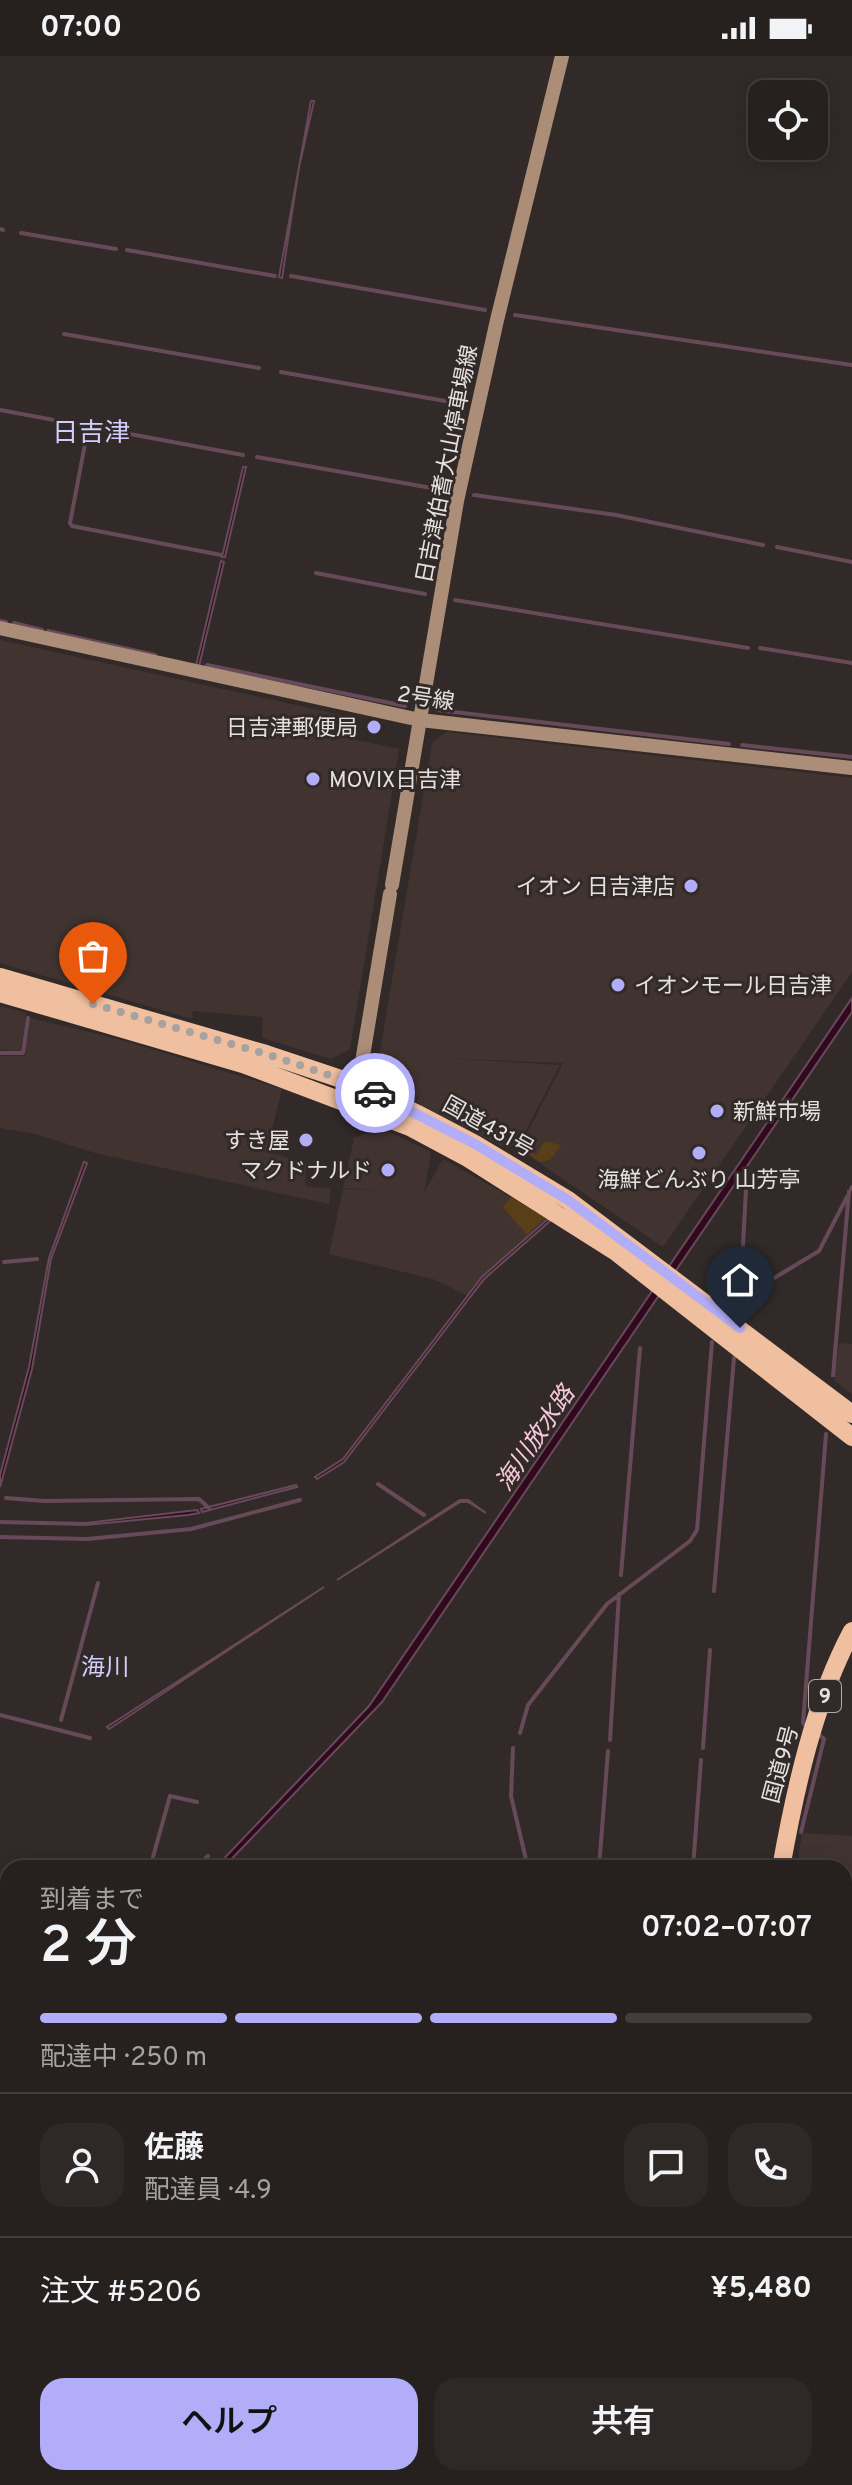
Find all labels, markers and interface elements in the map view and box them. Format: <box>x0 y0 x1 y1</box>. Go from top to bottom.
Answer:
text: 07:00 <box>40 10 122 47</box>
map controls <box>748 80 828 160</box>
button: locate <box>748 80 828 160</box>
street label: 日吉津伯耆大山停車場線 <box>412 343 485 586</box>
district label: 日吉津 <box>52 418 130 451</box>
street label: 2号線 <box>395 682 456 717</box>
place label: 日吉津郵便局 <box>226 716 358 743</box>
marker: 日吉津郵便局 <box>365 718 383 736</box>
place label: MOVIX日吉津 <box>329 768 461 795</box>
marker: MOVIX日吉津 <box>304 770 322 788</box>
place label: イオン 日吉津店 <box>516 875 675 902</box>
marker: イオン 日吉津店 <box>682 877 700 895</box>
pin <box>59 922 127 1004</box>
icon: bag <box>71 934 115 978</box>
place label: イオンモール日吉津 <box>634 974 832 1001</box>
marker: イオンモール日吉津 <box>609 976 627 994</box>
courier <box>335 1053 415 1133</box>
icon: car <box>353 1071 397 1115</box>
street label: 国道431号 <box>437 1092 539 1164</box>
place label: 新鮮市場 <box>733 1100 821 1127</box>
marker: 新鮮市場 <box>708 1102 726 1120</box>
place label: すき屋 <box>224 1129 290 1156</box>
marker: すき屋 <box>297 1131 315 1149</box>
marker: 海鮮どんぶり 山芳亭 <box>690 1144 708 1162</box>
place label: マクドナルド <box>240 1159 372 1186</box>
marker: マクドナルド <box>379 1161 397 1179</box>
place label: 海鮮どんぶり 山芳亭 <box>597 1168 801 1195</box>
pin <box>706 1246 774 1328</box>
icon: home <box>718 1258 762 1302</box>
water label: 海川放水路 <box>491 1379 584 1497</box>
district label: 海川 <box>81 1654 129 1684</box>
road number: 9 <box>809 1680 841 1712</box>
street label: 国道9号 <box>759 1723 806 1806</box>
text: 到着まで <box>40 1885 144 1918</box>
text: 07:02–07:07 <box>641 1910 812 1947</box>
text: 2 分 <box>40 1915 137 1981</box>
text: 配達中 · 250 m <box>40 2042 207 2075</box>
button: person <box>40 2123 124 2207</box>
button: chat <box>624 2123 708 2207</box>
button: phone <box>728 2123 812 2207</box>
text: 佐藤 <box>144 2131 204 2168</box>
text: 配達員 · 4.9 <box>144 2175 272 2208</box>
text: ¥5,480 <box>711 2271 812 2308</box>
text: 注文 #5206 <box>40 2275 202 2312</box>
button: ヘルプ <box>40 2378 418 2470</box>
button: 共有 <box>434 2378 812 2470</box>

